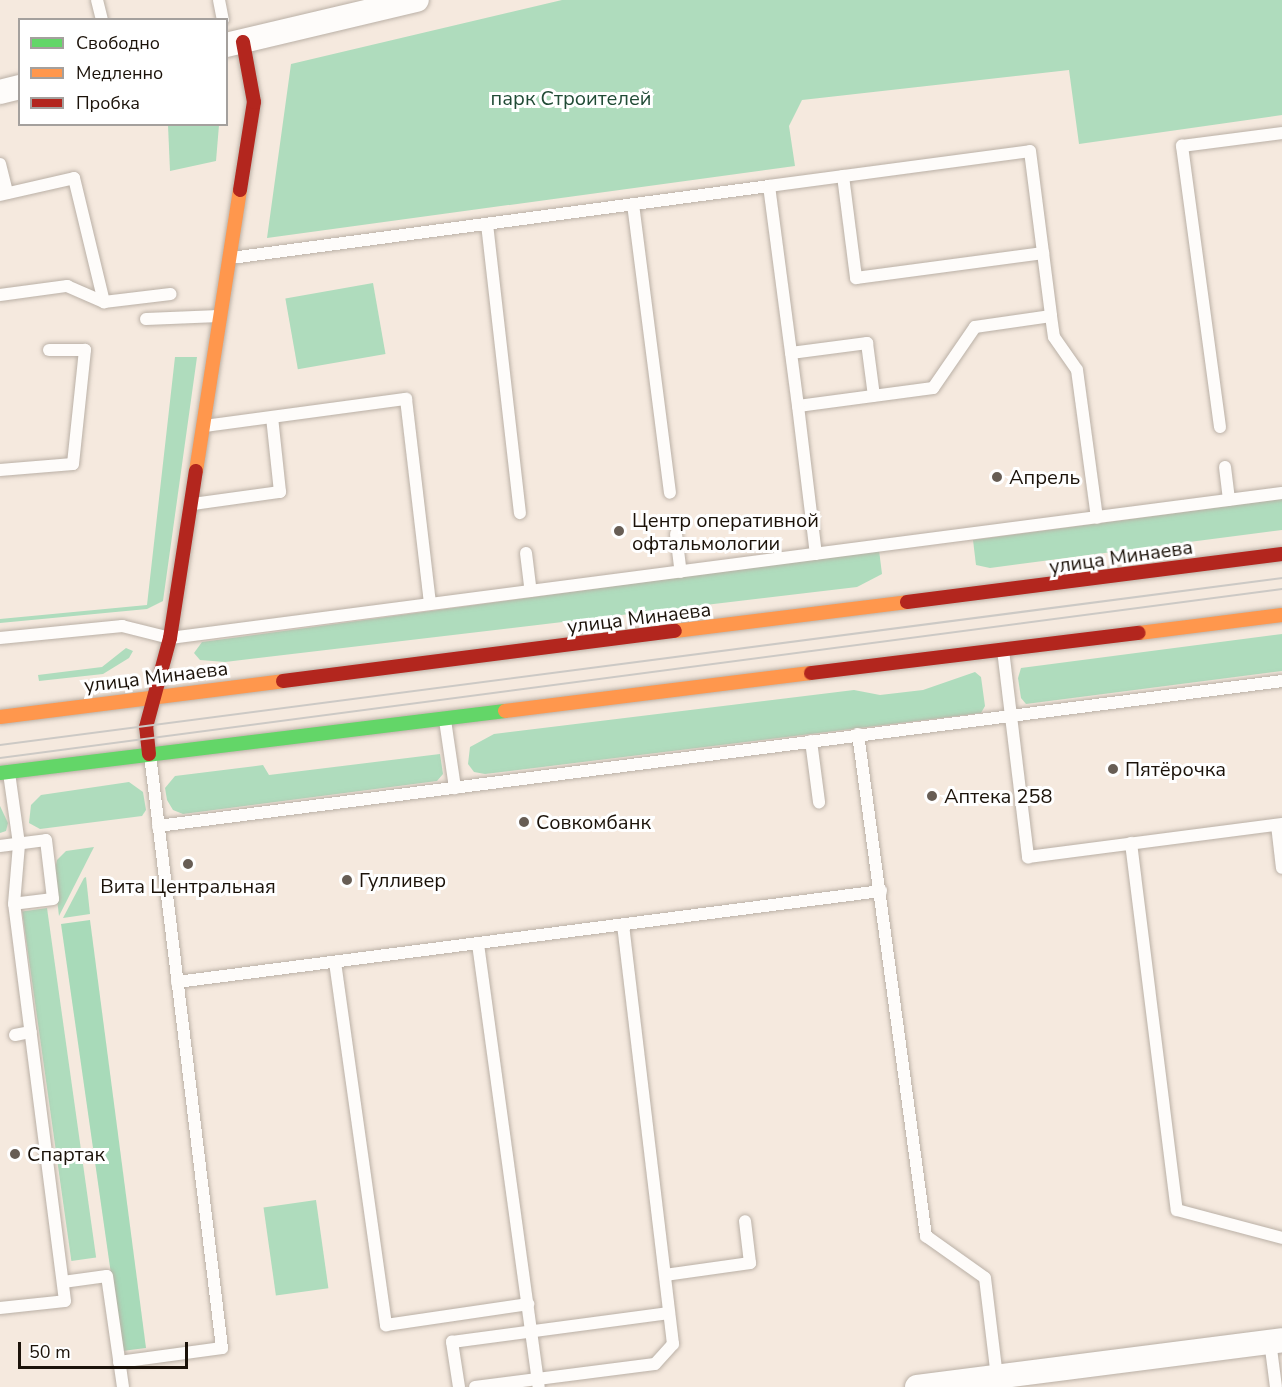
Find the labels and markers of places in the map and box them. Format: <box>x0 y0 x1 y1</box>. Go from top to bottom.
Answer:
place label: Апрель <box>1009 465 1080 489</box>
marker: Апрель <box>990 470 1004 484</box>
place label: Центр оперативной офтальмологии <box>632 508 819 555</box>
marker: Центр оперативной офтальмологии <box>610 522 628 540</box>
place label: Пятёрочка <box>1125 757 1226 781</box>
marker: Пятёрочка <box>1106 762 1120 776</box>
place label: Аптека 258 <box>944 784 1052 808</box>
marker: Аптека 258 <box>925 789 939 803</box>
place label: Совкомбанк <box>536 810 651 834</box>
marker: Совкомбанк <box>517 815 531 829</box>
marker: Вита Центральная <box>181 857 195 871</box>
place label: Гулливер <box>359 868 446 892</box>
marker: Гулливер <box>340 873 354 887</box>
place label: Вита Центральная <box>100 874 276 898</box>
place label: Спартак <box>27 1142 105 1166</box>
marker: Спартак <box>8 1147 22 1161</box>

